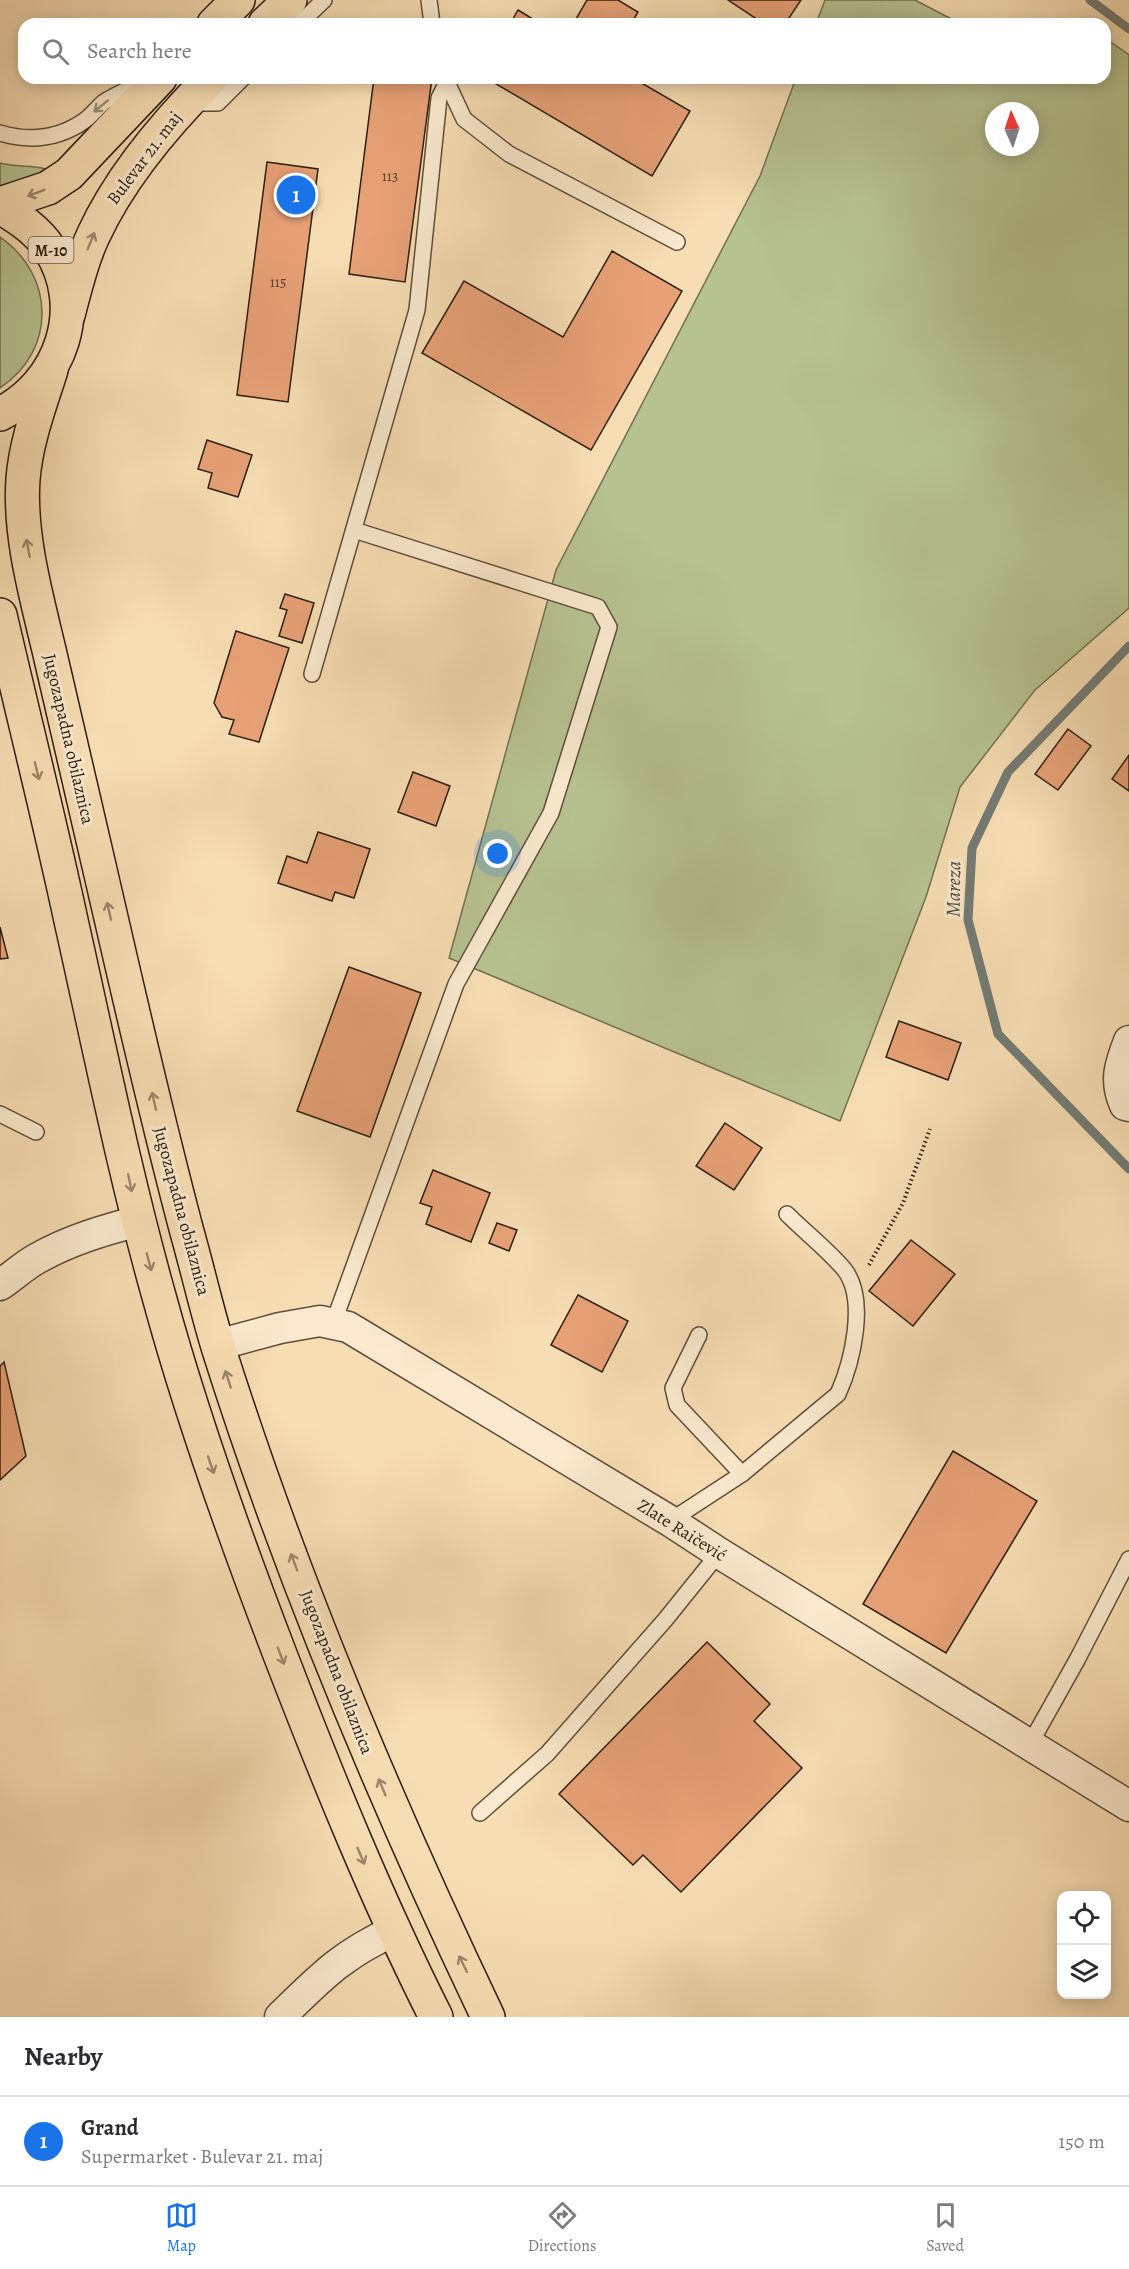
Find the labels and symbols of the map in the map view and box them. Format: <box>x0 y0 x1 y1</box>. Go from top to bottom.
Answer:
one-way arrow <box>93 100 109 113</box>
north arrow <box>985 102 1039 156</box>
street label: Bulevar 21. maj <box>101 107 187 209</box>
house number: 113 <box>382 166 398 186</box>
pin: 1 <box>276 172 316 218</box>
one-way arrow <box>27 188 46 199</box>
one-way arrow <box>86 233 97 251</box>
road number: M-10 <box>28 237 74 263</box>
house number: 115 <box>270 272 286 292</box>
one-way arrow <box>22 539 33 558</box>
street label: Jugozapadna obilaznica <box>38 651 100 827</box>
one-way arrow <box>31 761 43 780</box>
your location <box>483 839 512 868</box>
water label: Mareza <box>940 861 967 917</box>
one-way arrow <box>103 902 115 921</box>
one-way arrow <box>147 1092 159 1111</box>
street label: Jugozapadna obilaznica <box>148 1124 216 1299</box>
one-way arrow <box>125 1173 137 1192</box>
one-way arrow <box>144 1252 156 1271</box>
one-way arrow <box>222 1370 233 1389</box>
one-way arrow <box>206 1455 217 1474</box>
street label: Zlate Raičević <box>633 1493 731 1567</box>
one-way arrow <box>288 1553 299 1572</box>
street label: Jugozapadna obilaznica <box>295 1586 380 1758</box>
one-way arrow <box>276 1646 287 1665</box>
one-way arrow <box>376 1778 388 1796</box>
one-way arrow <box>356 1846 367 1865</box>
one-way arrow <box>456 1956 468 1974</box>

